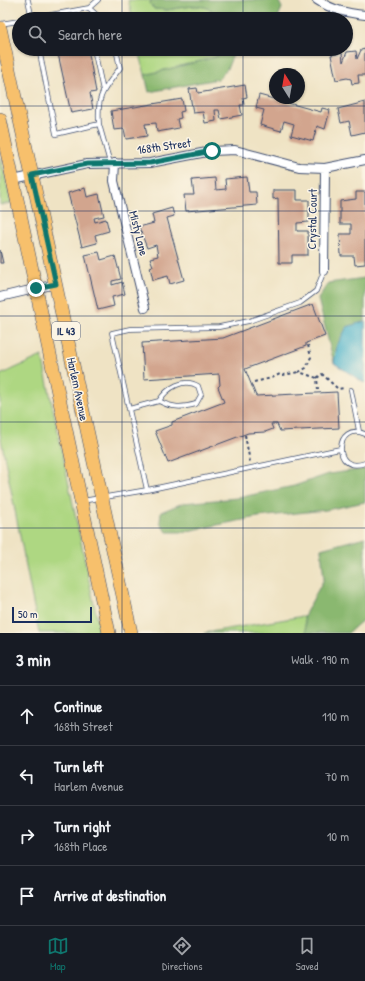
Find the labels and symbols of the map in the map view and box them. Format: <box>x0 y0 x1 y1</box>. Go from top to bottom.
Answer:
north arrow <box>269 68 305 104</box>
street label: 168th Street <box>136 134 193 158</box>
route start <box>203 142 221 160</box>
street label: Crystal Court <box>303 188 321 249</box>
street label: Misty Lane <box>125 209 153 257</box>
route end <box>27 279 45 297</box>
road number: IL 43 <box>52 322 80 340</box>
street label: Harlem Avenue <box>63 356 93 422</box>
scale bar <box>12 605 92 624</box>

